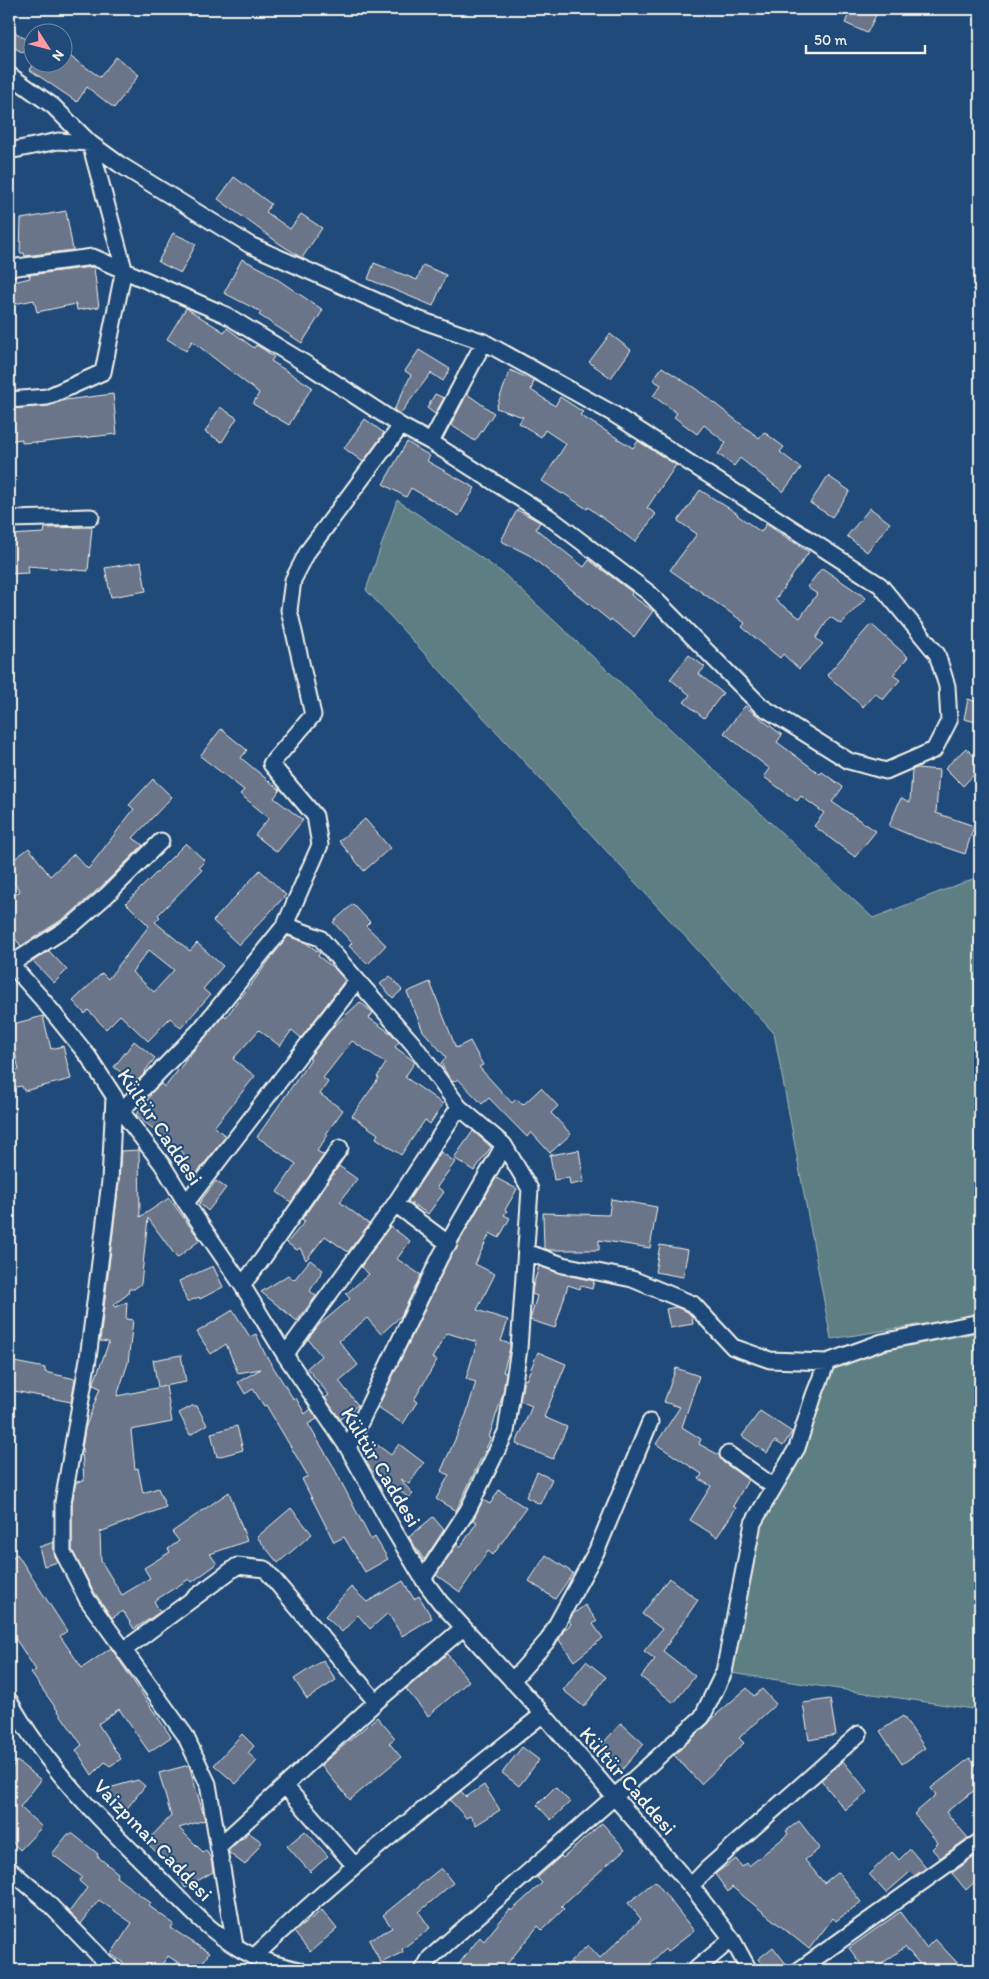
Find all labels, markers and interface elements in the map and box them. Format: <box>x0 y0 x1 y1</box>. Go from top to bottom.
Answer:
north arrow <box>22 22 72 72</box>
scale bar <box>806 22 925 54</box>
text: 50 m <box>814 31 847 49</box>
text: N <box>48 47 68 64</box>
street label: Kültür Caddesi <box>112 1064 209 1190</box>
street label: Kültür Caddesi <box>336 1402 427 1531</box>
street label: Kültür Caddesi <box>575 1721 682 1840</box>
street label: Vaizpınar Caddesi <box>89 1773 218 1906</box>

